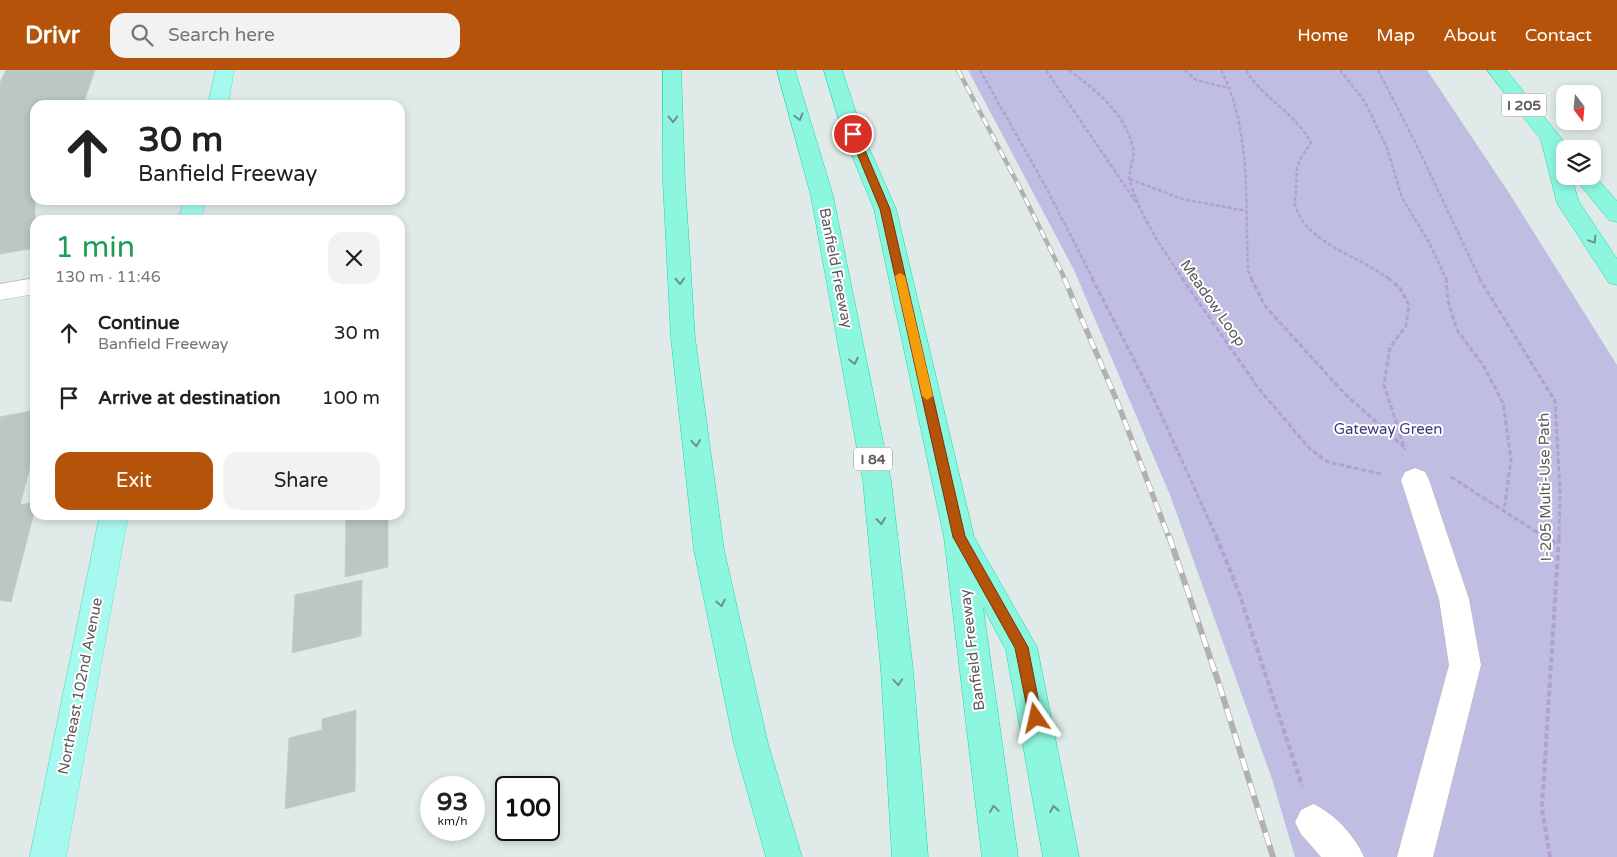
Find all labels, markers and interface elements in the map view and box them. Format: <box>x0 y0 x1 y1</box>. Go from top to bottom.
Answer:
search box <box>110 13 460 58</box>
text: Drivr <box>25 21 80 50</box>
icon: search <box>128 21 156 49</box>
text: Search here <box>168 24 275 46</box>
text: Home <box>1297 24 1348 46</box>
text: Map <box>1376 24 1415 46</box>
text: About <box>1443 24 1497 46</box>
text: Contact <box>1525 24 1592 46</box>
north arrow <box>1556 85 1601 130</box>
map controls <box>1556 85 1601 185</box>
road number: I 205 <box>1502 94 1546 116</box>
one-way arrow <box>794 112 804 120</box>
pin <box>832 113 874 155</box>
one-way arrow <box>668 115 678 123</box>
text: 30 m <box>138 119 223 161</box>
icon: ahead <box>55 120 120 185</box>
icon: arrive <box>839 120 867 148</box>
button: layers <box>1556 140 1601 185</box>
text: Banfield Freeway <box>138 161 317 187</box>
street label: Banfield Freeway <box>816 206 856 330</box>
text: 1 min <box>55 229 135 266</box>
button: close <box>328 232 380 284</box>
one-way arrow <box>1586 235 1596 244</box>
street label: Meadow Loop <box>1176 256 1250 350</box>
text: 130 m · 11:46 <box>55 267 161 287</box>
one-way arrow <box>674 277 685 285</box>
text: Continue <box>98 312 180 334</box>
icon: ahead <box>55 319 83 347</box>
text: 30 m <box>334 322 380 344</box>
text: Banfield Freeway <box>98 334 228 354</box>
one-way arrow <box>848 356 859 365</box>
icon: arrive <box>55 384 83 412</box>
text: Arrive at destination <box>98 387 281 409</box>
text: 100 m <box>322 387 380 409</box>
street label: I-205 Multi-Use Path <box>1535 412 1555 562</box>
park label: Gateway Green <box>1334 420 1442 438</box>
one-way arrow <box>690 439 701 447</box>
road number: I 84 <box>854 448 892 470</box>
button: Exit <box>55 452 213 510</box>
button: Share <box>223 452 380 510</box>
one-way arrow <box>876 517 887 525</box>
street label: Banfield Freeway <box>956 588 988 712</box>
street label: Northeast 102nd Avenue <box>54 596 106 776</box>
one-way arrow <box>715 599 726 608</box>
one-way arrow <box>892 679 903 687</box>
position arrow <box>1009 691 1061 743</box>
speed limit sign: 100 <box>495 776 560 841</box>
text: 93 <box>437 787 468 817</box>
one-way arrow <box>989 804 1000 812</box>
one-way arrow <box>1049 804 1059 813</box>
text: km/h <box>437 814 468 828</box>

